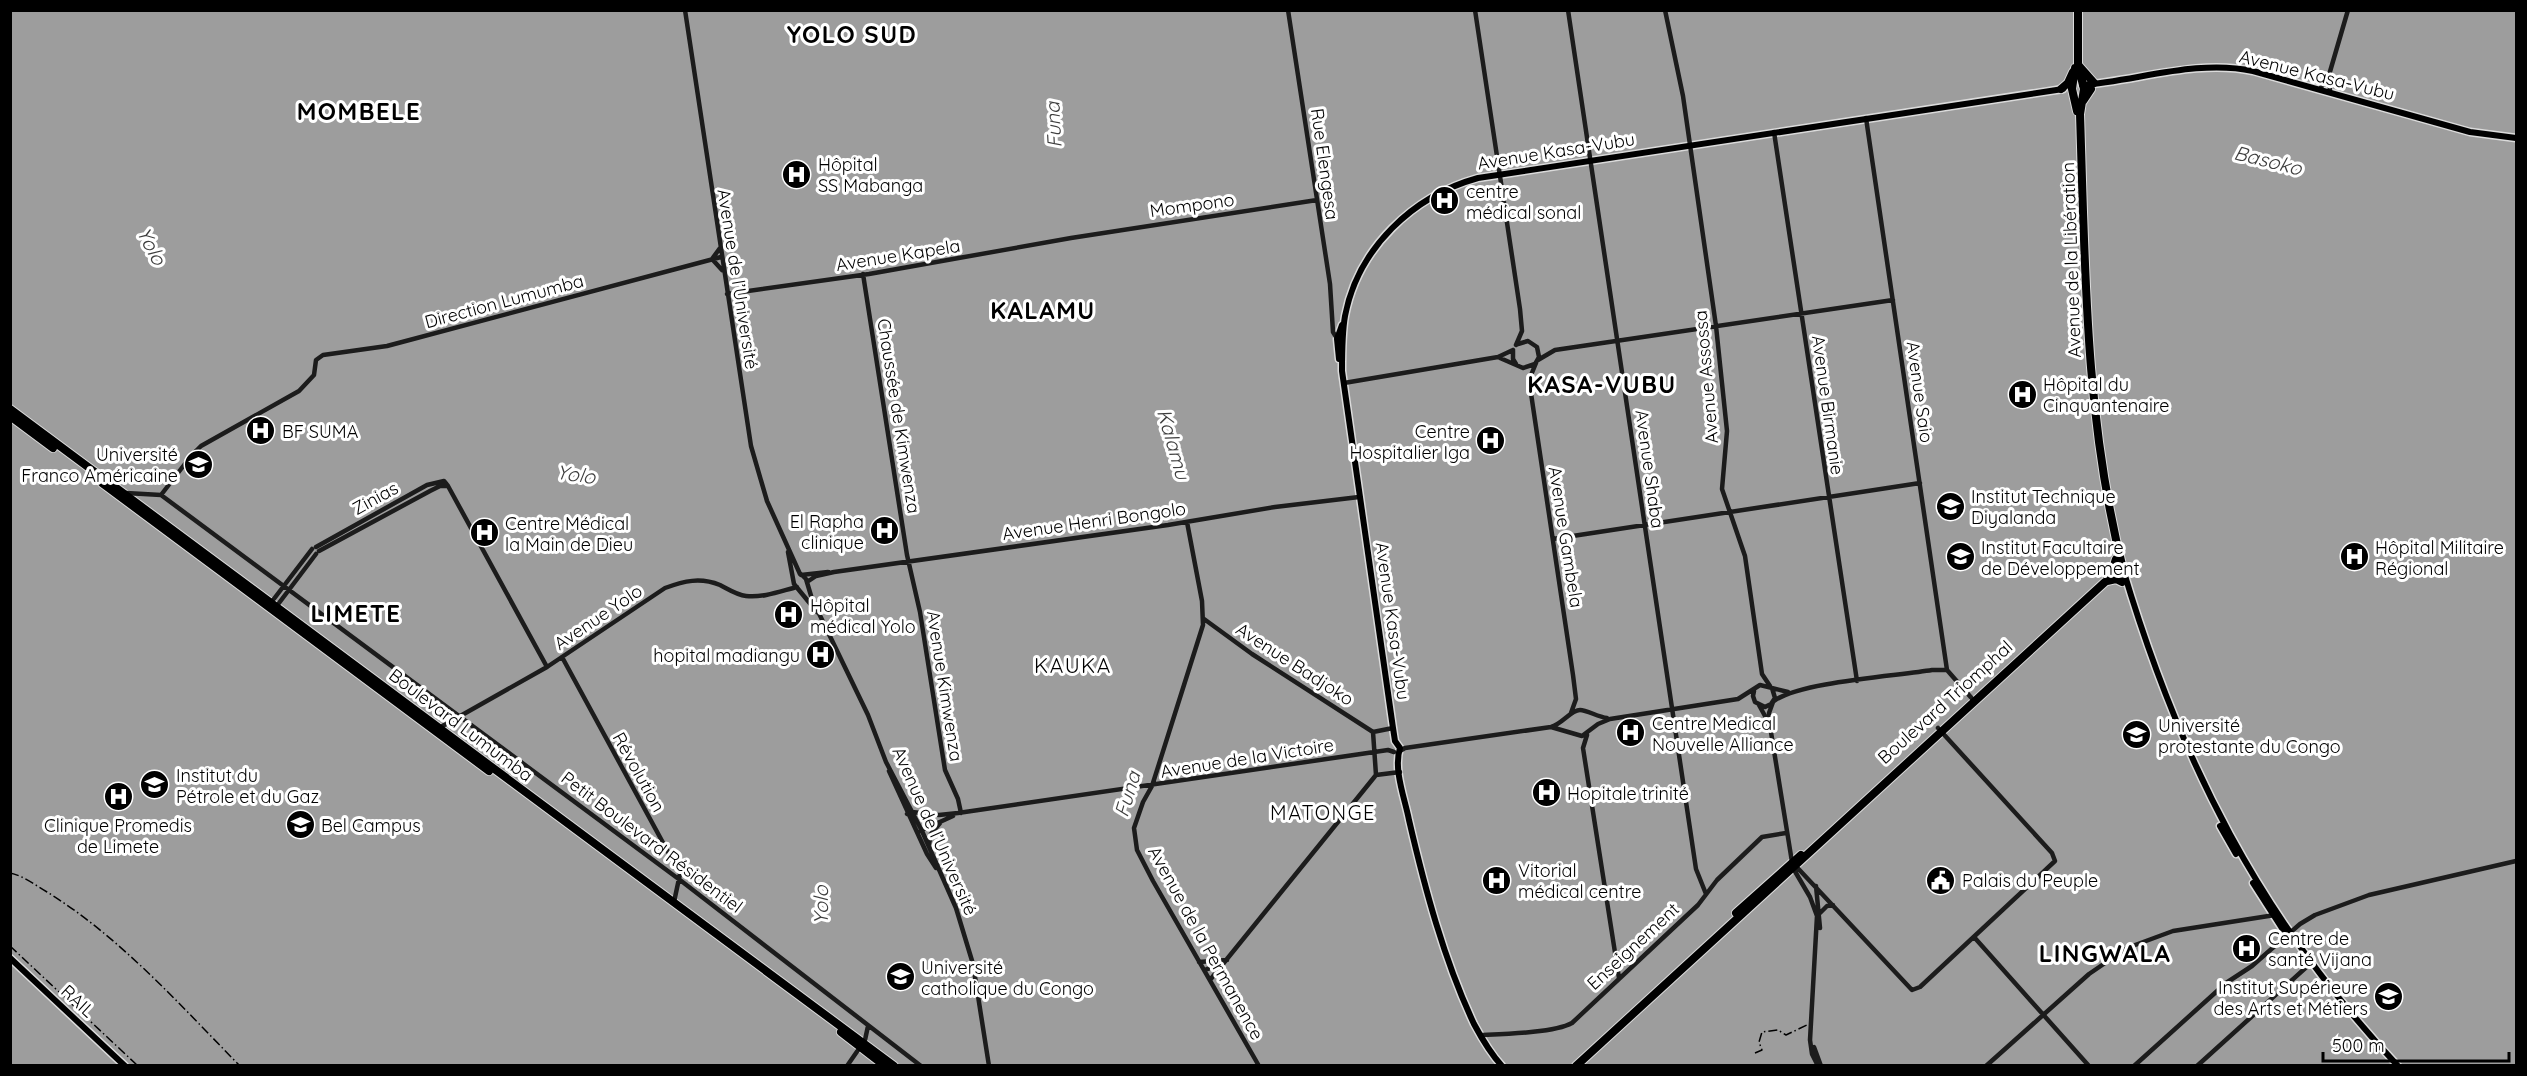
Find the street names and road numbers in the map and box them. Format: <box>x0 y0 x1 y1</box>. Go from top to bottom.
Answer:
street label: Avenue Kasa-Vubu <box>2237 45 2397 105</box>
street label: Rue Elengesa <box>1306 107 1344 221</box>
street label: Avenue Kasa-Vubu <box>1476 127 1636 175</box>
street label: Avenue de la Libération <box>2056 162 2086 358</box>
street label: Avenue de l’Université <box>712 187 764 371</box>
street label: Mompono <box>1148 188 1236 222</box>
street label: Avenue Kapela <box>834 234 962 276</box>
street label: Direction Lumumba <box>422 269 586 333</box>
street label: Avenue Assossa <box>1689 309 1723 445</box>
street label: Chaussée de Kimwenza <box>872 317 926 515</box>
street label: Avenue Birmanie <box>1807 334 1849 476</box>
street label: Avenue Saio <box>1901 340 1939 444</box>
street label: Avenue Shaba <box>1630 408 1670 530</box>
street label: Avenue Gambela <box>1543 465 1589 609</box>
street label: Zinias <box>348 476 402 520</box>
street label: Avenue Henri Bongolo <box>1001 497 1187 545</box>
street label: Avenue Kasa-Vubu <box>1371 541 1415 701</box>
street label: Avenue Yolo <box>549 579 647 655</box>
street label: Avenue Kimwenza <box>922 609 968 763</box>
street label: Avenue Badjoko <box>1232 617 1358 711</box>
street label: Boulevard Triomphal <box>1873 635 2017 769</box>
street label: Boulevard Lumumba <box>384 663 538 787</box>
street label: Révolution <box>608 728 670 816</box>
street label: Avenue de la Victoire <box>1159 733 1335 783</box>
street label: Avenue de l’Université <box>887 743 983 919</box>
street label: Petit Boulevard Résidentiel <box>557 766 747 918</box>
street label: Avenue de la Permanence <box>1143 842 1269 1044</box>
street label: Enseignement <box>1582 897 1684 995</box>
street label: RAIL <box>56 980 100 1023</box>

